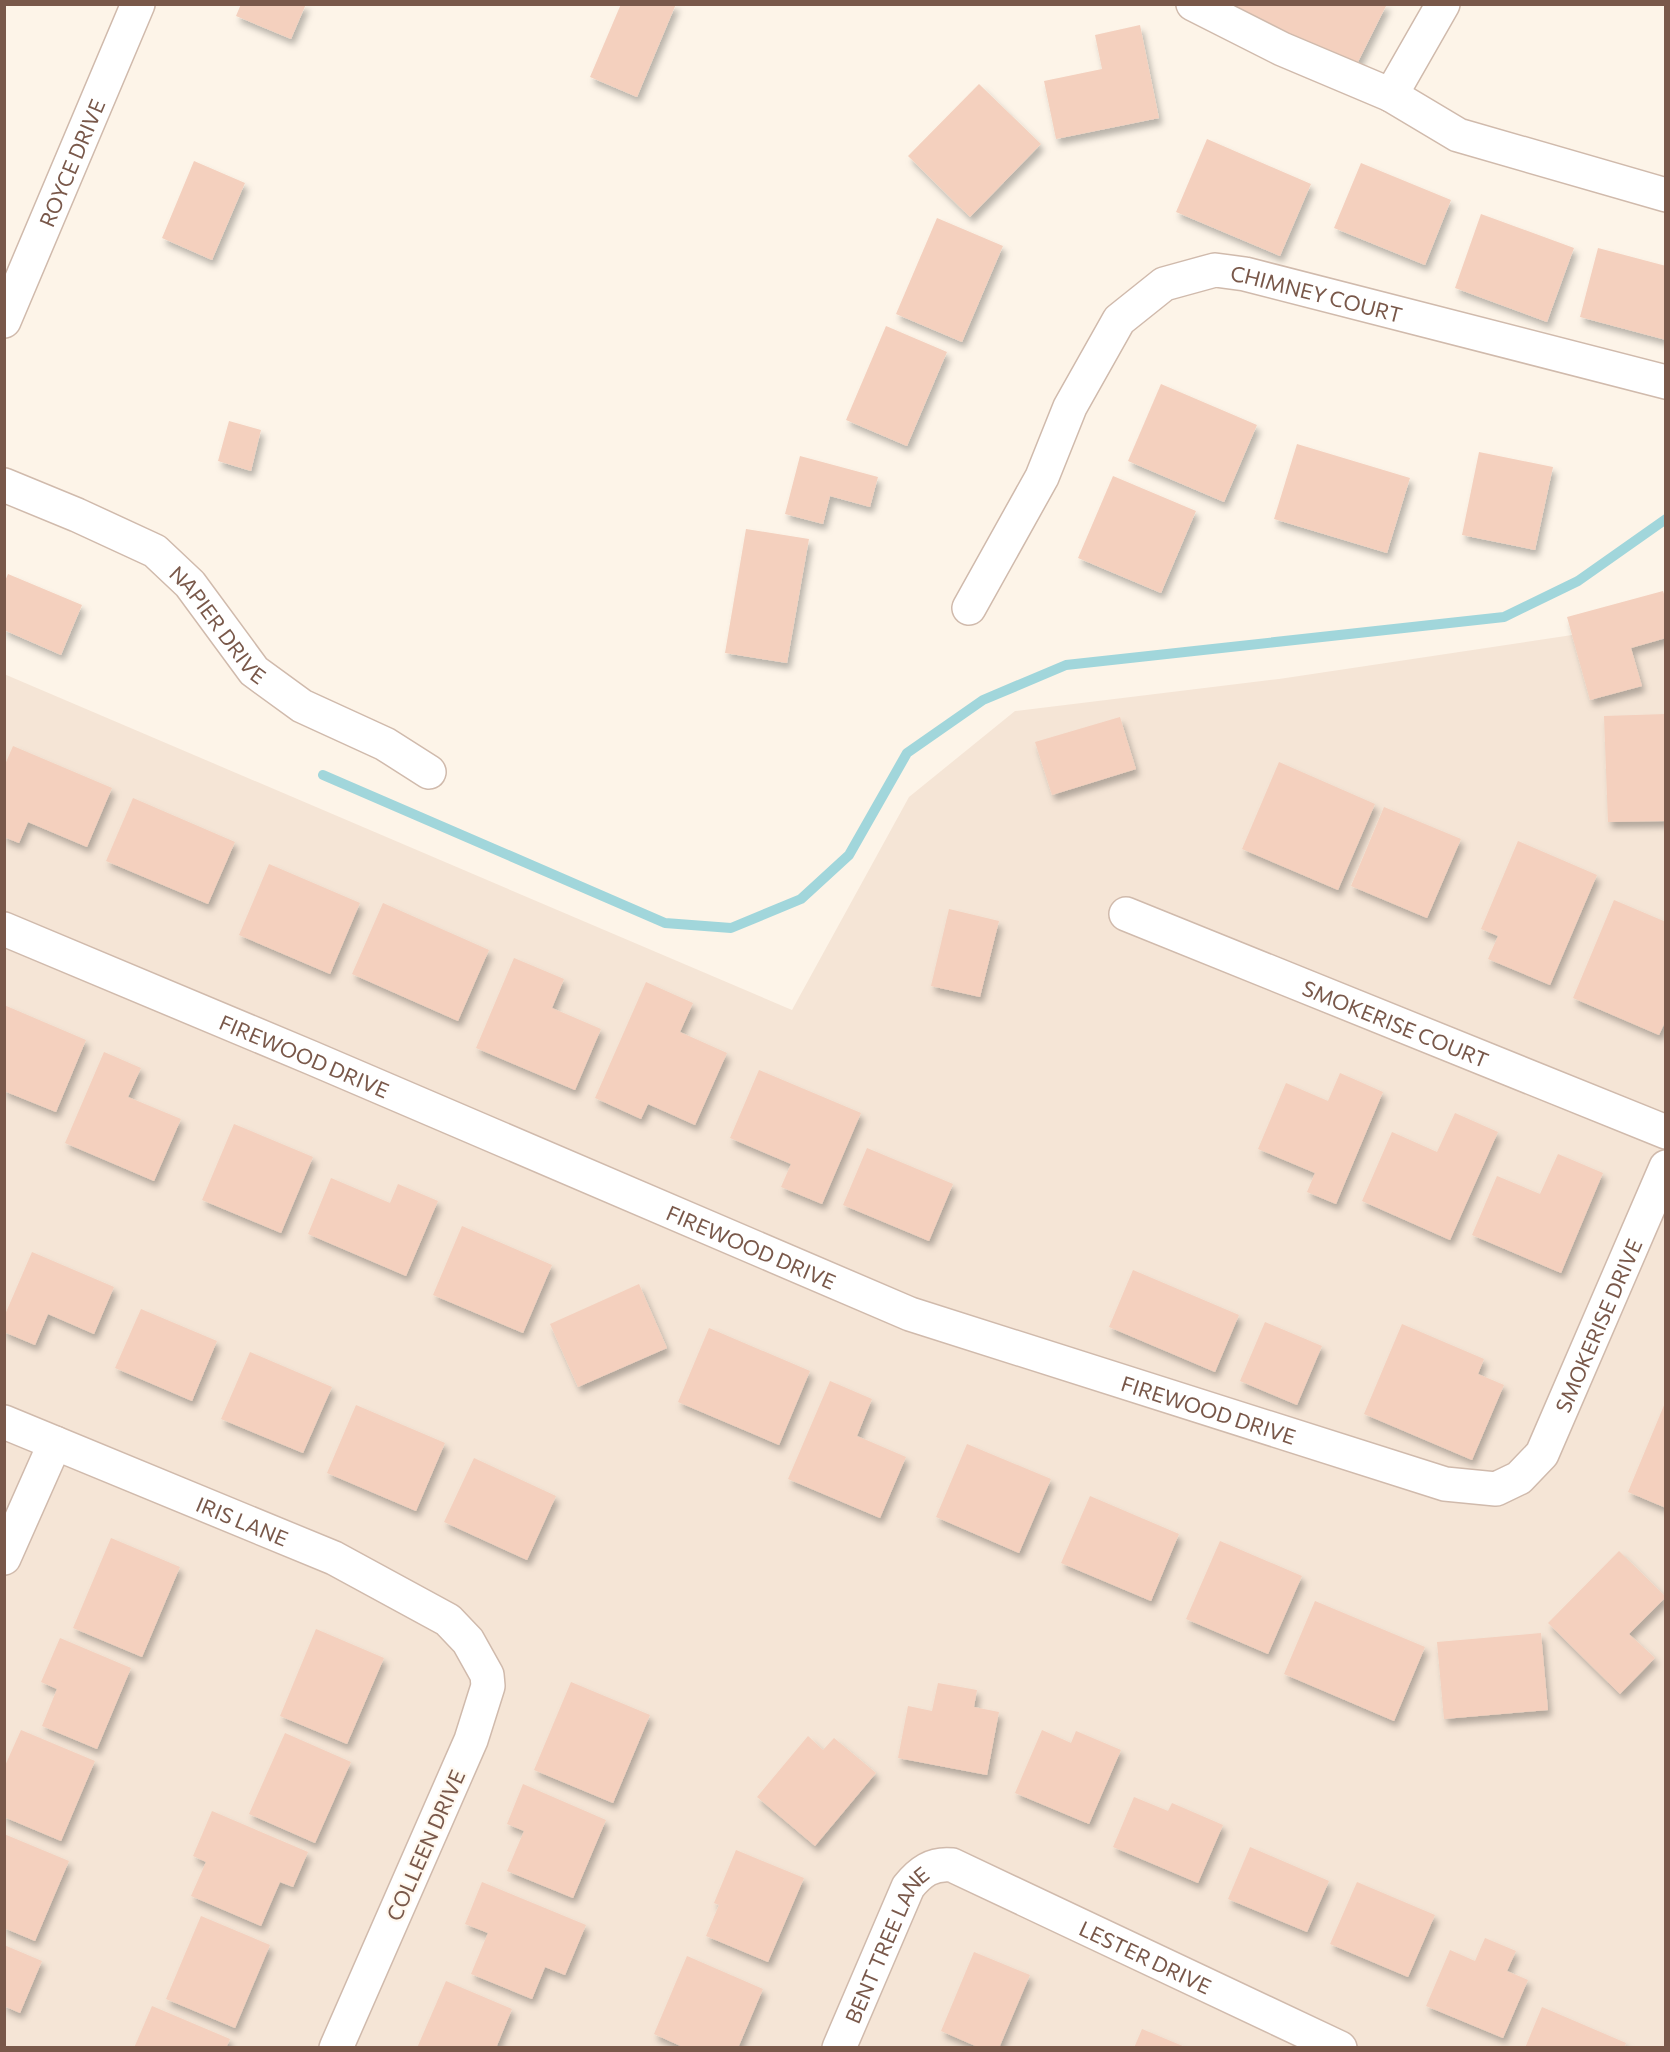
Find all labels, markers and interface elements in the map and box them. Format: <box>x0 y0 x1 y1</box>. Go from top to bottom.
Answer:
street label: ROYCE DRIVE <box>33 95 109 230</box>
street label: CHIMNEY COURT <box>1229 260 1405 326</box>
street label: NAPIER DRIVE <box>165 560 271 688</box>
street label: SMOKERISE COURT <box>1299 974 1493 1072</box>
street label: FIREWOOD DRIVE <box>216 1008 393 1102</box>
street label: FIREWOOD DRIVE <box>663 1199 840 1293</box>
street label: SMOKERISE DRIVE <box>1549 1235 1646 1416</box>
street label: FIREWOOD DRIVE <box>1119 1370 1299 1448</box>
street label: IRIS LANE <box>193 1490 292 1550</box>
street label: COLLEEN DRIVE <box>381 1766 469 1924</box>
street label: BENT TREE LANE <box>839 1860 933 2027</box>
street label: LESTER DRIVE <box>1076 1915 1216 1998</box>

